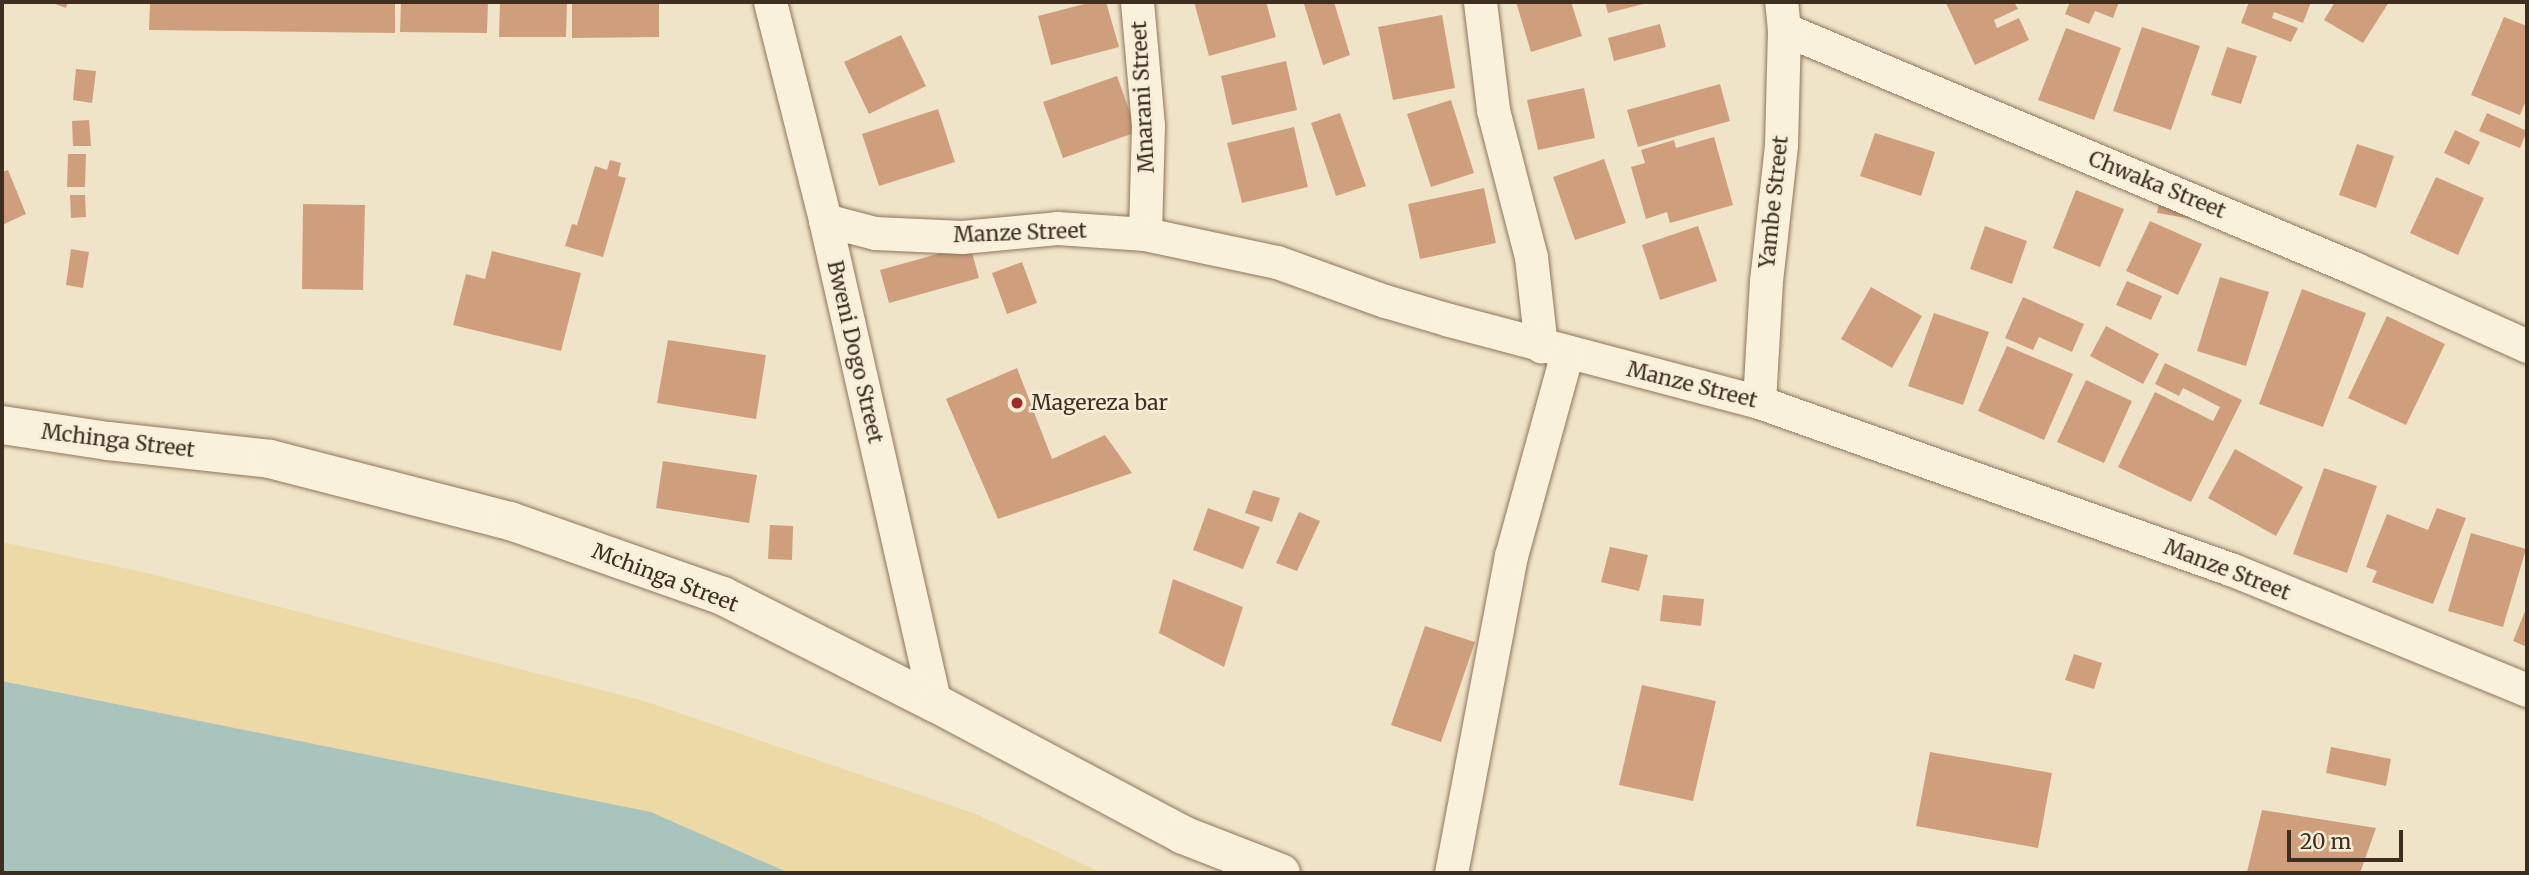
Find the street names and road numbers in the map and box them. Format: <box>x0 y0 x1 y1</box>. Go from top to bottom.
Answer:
street label: Mnarani Street <box>1126 20 1160 174</box>
street label: Yambe Street <box>1755 134 1793 270</box>
street label: Chwaka Street <box>2085 146 2229 224</box>
street label: Manze Street <box>953 218 1087 248</box>
street label: Bweni Dogo Street <box>822 258 888 446</box>
street label: Manze Street <box>1624 357 1760 413</box>
street label: Mchinga Street <box>40 419 196 463</box>
street label: Manze Street <box>2160 534 2294 606</box>
street label: Mchinga Street <box>588 539 742 617</box>

